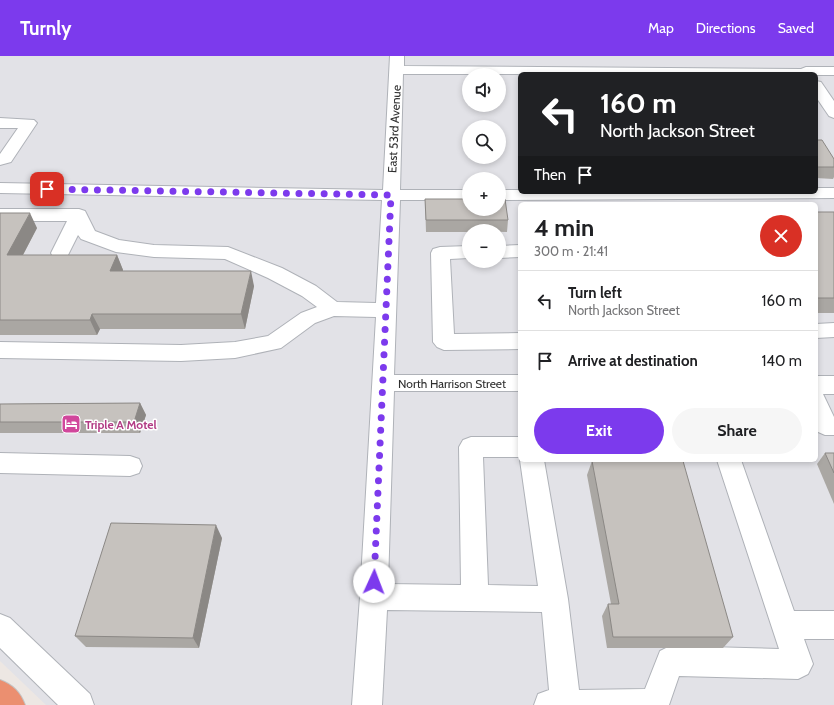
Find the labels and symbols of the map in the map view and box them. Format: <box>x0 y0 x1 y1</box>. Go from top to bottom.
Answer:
street label: East 53rd Avenue <box>384 85 404 173</box>
pin <box>30 172 64 206</box>
street label: North Harrison Street <box>398 376 506 391</box>
hotel icon: Triple A Motel <box>60 413 82 435</box>
place label: Triple A Motel <box>85 417 157 432</box>
position arrow <box>353 561 395 603</box>

